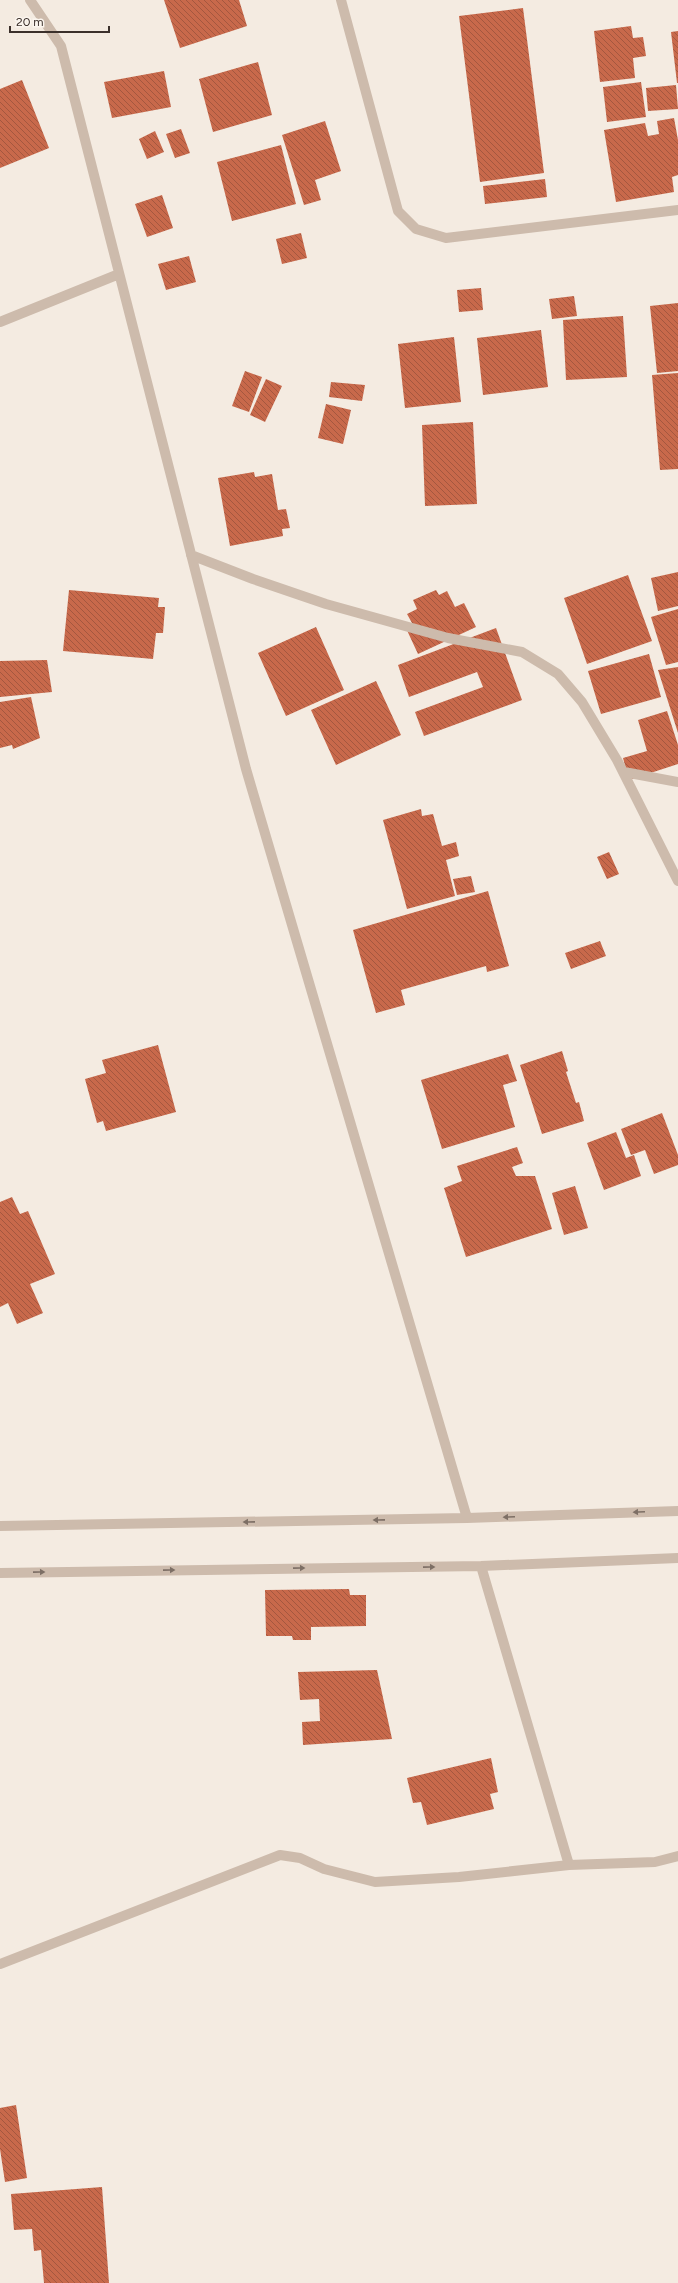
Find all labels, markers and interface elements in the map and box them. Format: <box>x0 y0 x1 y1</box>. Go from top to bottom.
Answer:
scale bar <box>10 8 109 34</box>
text: 20 m <box>16 15 44 29</box>
one-way arrow <box>633 1509 645 1516</box>
one-way arrow <box>502 1514 515 1520</box>
one-way arrow <box>372 1517 385 1523</box>
one-way arrow <box>242 1519 255 1525</box>
one-way arrow <box>423 1564 436 1570</box>
one-way arrow <box>293 1565 305 1572</box>
one-way arrow <box>163 1567 176 1573</box>
one-way arrow <box>33 1569 46 1575</box>

